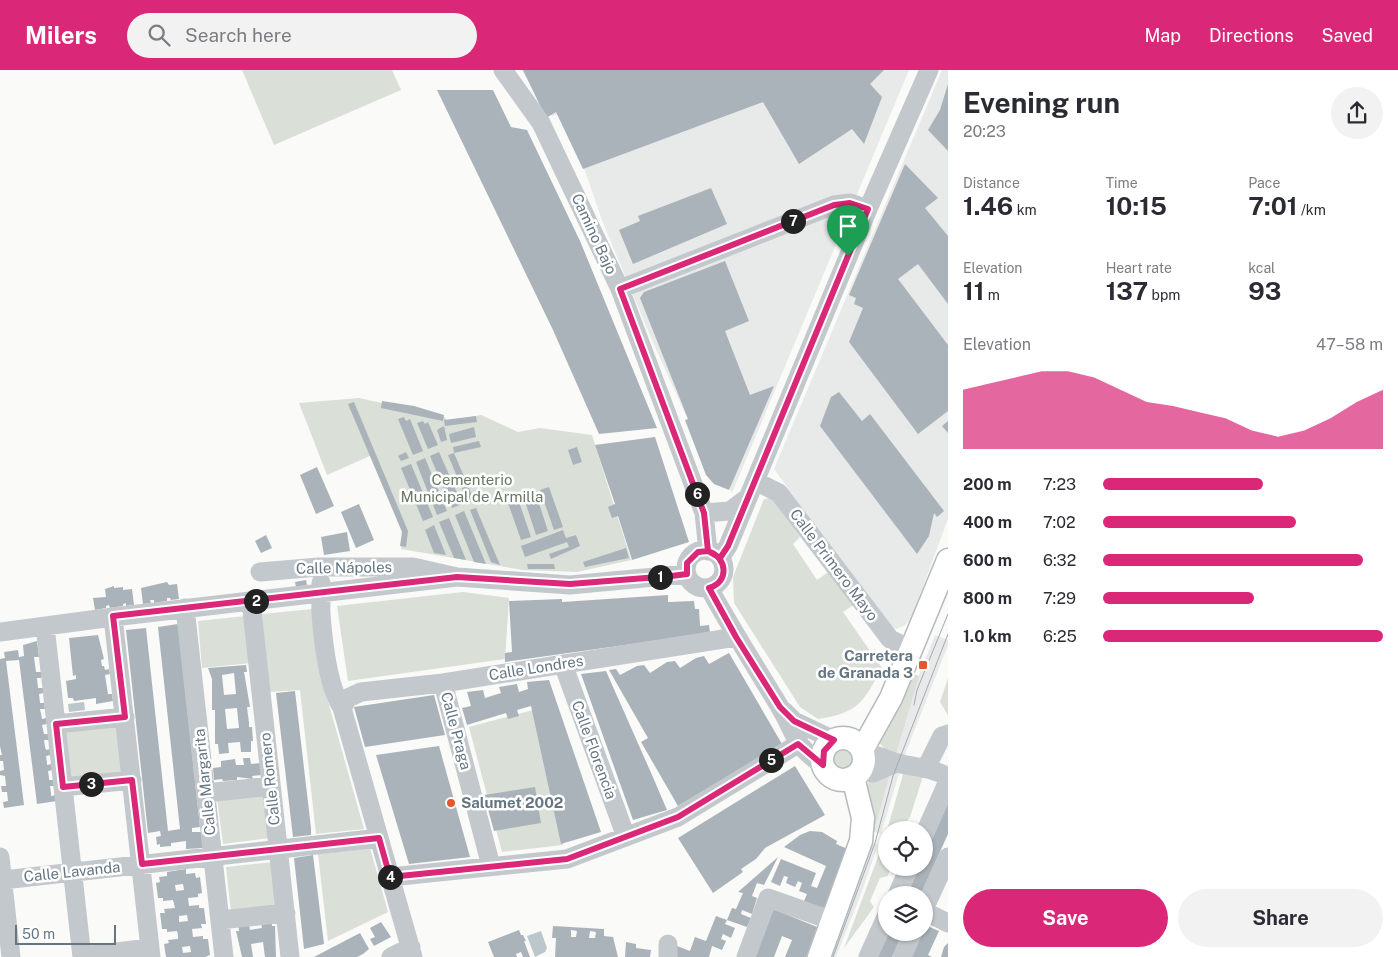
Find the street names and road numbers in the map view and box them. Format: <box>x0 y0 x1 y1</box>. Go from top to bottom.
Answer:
street label: Camino Bajo <box>568 191 620 277</box>
street label: Calle Primero Mayo <box>787 506 882 624</box>
street label: Calle Nápoles <box>296 558 392 577</box>
street label: Calle Londres <box>487 652 584 683</box>
street label: Calle Praga <box>438 690 475 772</box>
street label: Calle Florencia <box>569 698 620 801</box>
street label: Calle Margarita <box>190 728 219 836</box>
street label: Calle Romero <box>256 732 283 826</box>
street label: Calle Lavanda <box>23 858 121 885</box>

